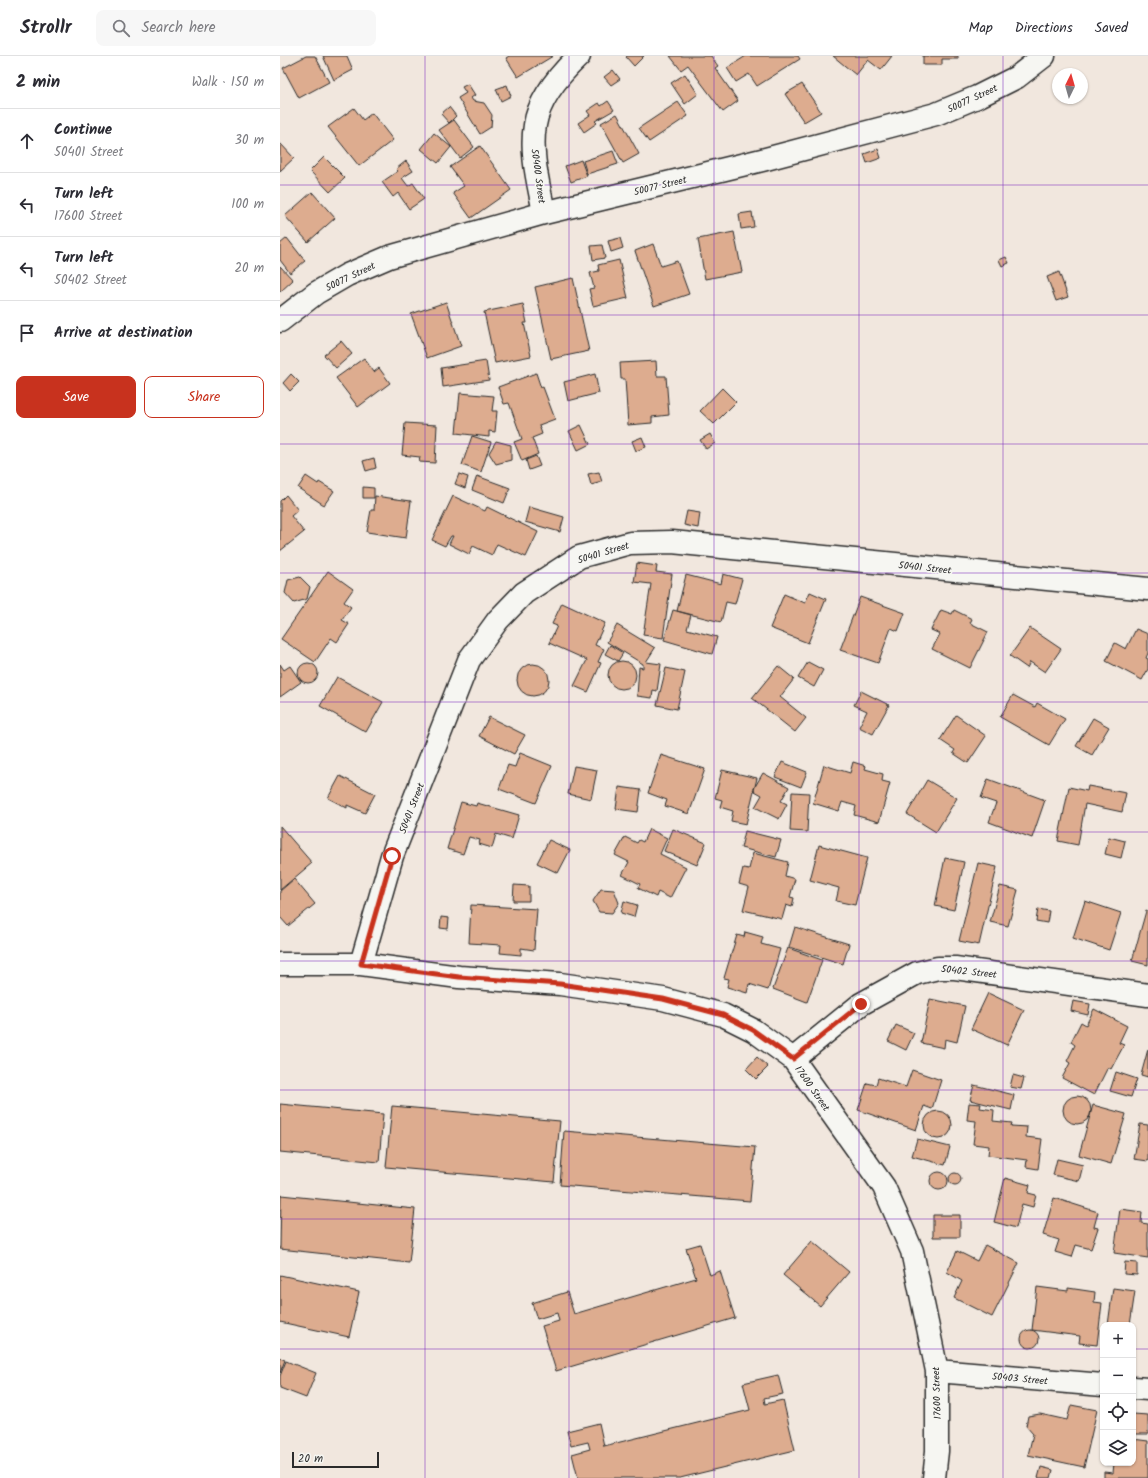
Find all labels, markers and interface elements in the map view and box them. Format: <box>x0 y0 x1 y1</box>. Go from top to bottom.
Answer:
search box <box>96 10 376 46</box>
text: Strollr <box>20 13 72 43</box>
text: Search here <box>142 16 216 40</box>
icon: search <box>110 17 132 39</box>
text: Map <box>968 17 993 39</box>
text: Directions <box>1015 17 1073 39</box>
text: Saved <box>1095 17 1128 39</box>
north arrow <box>1052 68 1088 104</box>
text: 2 min <box>16 69 60 96</box>
text: Walk · 150 m <box>192 72 264 93</box>
street label: 50077 Street <box>945 80 1000 118</box>
text: Continue <box>54 118 112 142</box>
icon: ahead <box>16 130 38 152</box>
text: 30 m <box>235 130 264 151</box>
text: 50401 Street <box>54 142 123 163</box>
street label: 50400 Street <box>526 148 550 205</box>
street label: 50077 Street <box>632 172 688 200</box>
text: Turn left <box>54 182 114 206</box>
icon: left <box>16 194 38 216</box>
text: 100 m <box>231 194 264 215</box>
text: 17600 Street <box>54 206 122 227</box>
text: Turn left <box>54 246 114 270</box>
icon: left <box>16 258 38 280</box>
text: 20 m <box>234 258 264 279</box>
street label: 50077 Street <box>323 258 378 296</box>
text: 50402 Street <box>54 270 127 291</box>
text: Arrive at destination <box>54 321 193 345</box>
icon: arrive <box>16 322 38 344</box>
button: Save <box>16 376 136 418</box>
button: Share <box>144 376 264 418</box>
street label: 50401 Street <box>575 537 631 568</box>
street label: 50401 Street <box>898 557 952 579</box>
street label: 50401 Street <box>395 780 429 836</box>
route start <box>383 847 401 865</box>
street label: 50402 Street <box>940 961 998 983</box>
route end <box>852 995 870 1013</box>
street label: 17600 Street <box>791 1062 834 1115</box>
map controls <box>1100 1322 1136 1466</box>
button: + <box>1100 1322 1136 1358</box>
button: − <box>1100 1358 1136 1394</box>
street label: 17600 Street <box>928 1366 946 1420</box>
street label: 50403 Street <box>991 1369 1049 1389</box>
button: locate <box>1100 1394 1136 1430</box>
button: layers <box>1100 1430 1136 1466</box>
scale bar <box>292 1450 379 1469</box>
text: 20 m <box>298 1450 323 1468</box>

